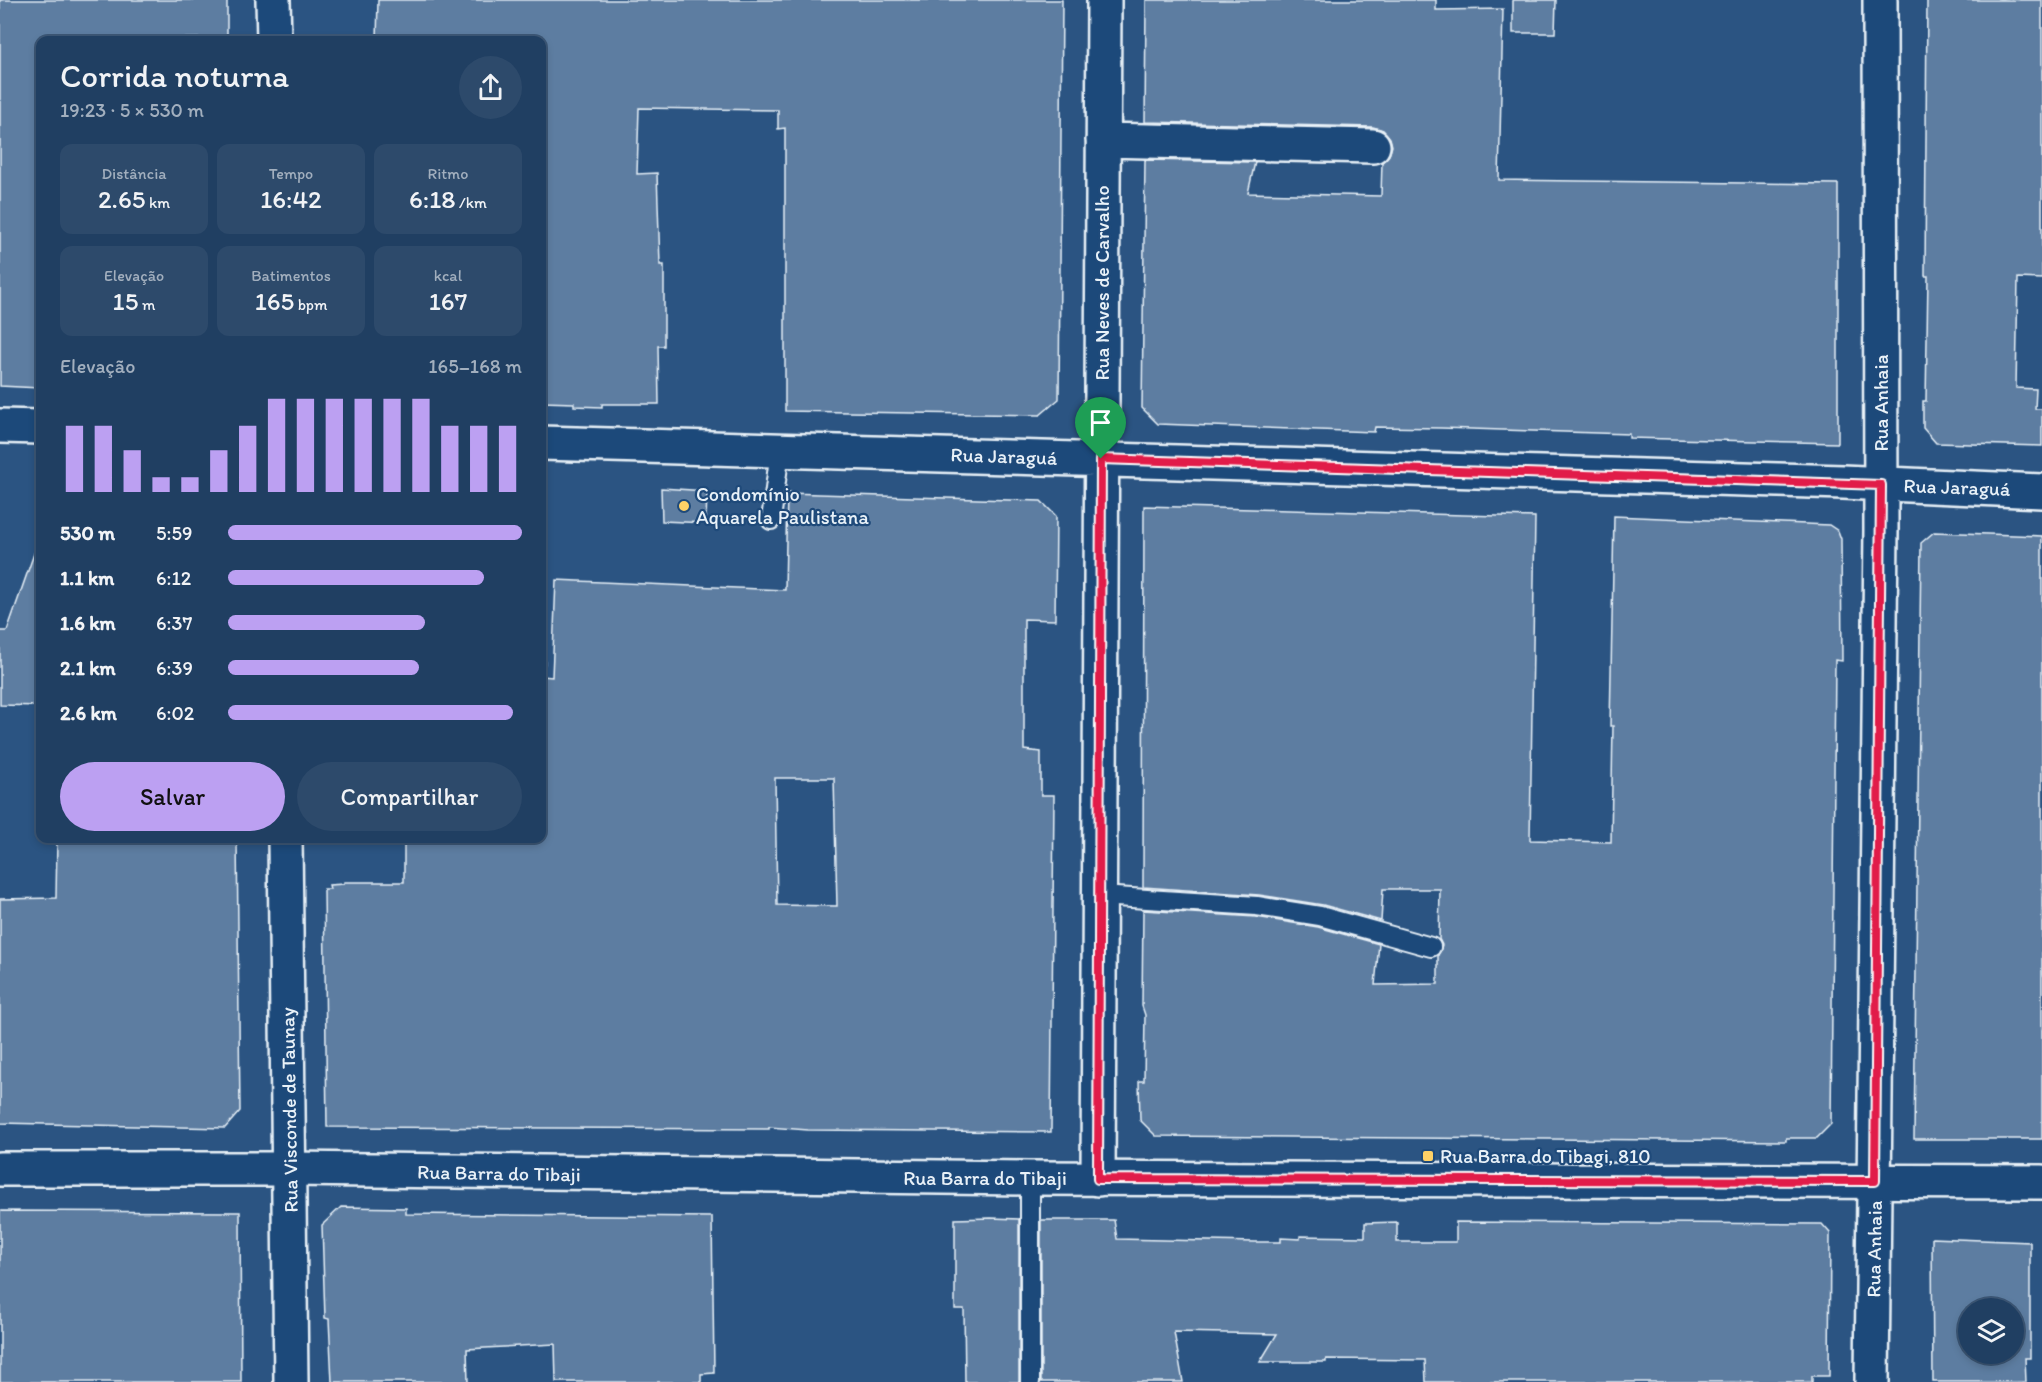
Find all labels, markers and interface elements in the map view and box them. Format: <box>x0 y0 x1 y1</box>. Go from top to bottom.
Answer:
text: Corrida noturna <box>60 56 289 95</box>
button: share <box>459 56 522 119</box>
text: 19:23 · 5 × 530 m <box>60 98 204 122</box>
text: Distância <box>101 164 167 183</box>
text: Tempo <box>269 164 313 183</box>
text: Ritmo <box>428 164 468 183</box>
text: 2.65 <box>98 183 145 215</box>
text: 16:42 <box>260 183 322 215</box>
text: 6:18 <box>409 183 455 215</box>
street label: Rua Neves de Carvalho <box>1090 185 1114 381</box>
text: km <box>145 193 170 212</box>
text: /km <box>455 193 487 212</box>
text: Elevação <box>104 266 164 285</box>
text: Batimentos <box>251 266 331 285</box>
text: kcal <box>434 266 462 285</box>
text: 15 <box>113 285 138 317</box>
text: 165 <box>255 285 294 317</box>
text: 167 <box>429 285 467 317</box>
text: m <box>138 295 155 314</box>
text: bpm <box>294 295 327 314</box>
text: Elevação <box>60 354 135 378</box>
text: 165–168 m <box>428 354 522 378</box>
street label: Rua Anhaia <box>1869 354 1893 452</box>
pin <box>1075 397 1126 459</box>
icon: arrive <box>1084 406 1117 439</box>
street label: Rua Jaraguá <box>950 442 1058 470</box>
street label: Rua Jaraguá <box>1903 473 2011 501</box>
place label: Condomínio Aquarela Paulistana <box>696 482 869 529</box>
marker: Condomínio Aquarela Paulistana <box>677 499 691 513</box>
text: 530 m <box>60 521 115 545</box>
text: 5:59 <box>156 521 192 545</box>
text: 1.1 km <box>60 566 114 590</box>
text: 6:12 <box>156 566 191 590</box>
text: 1.6 km <box>60 611 116 635</box>
text: 6:37 <box>156 611 192 635</box>
text: 2.1 km <box>60 656 116 680</box>
text: 6:39 <box>156 656 193 680</box>
text: 2.6 km <box>60 701 117 725</box>
text: 6:02 <box>156 701 194 725</box>
button: Salvar <box>60 762 285 831</box>
button: Compartilhar <box>297 762 522 831</box>
street label: Rua Visconde de Taunay <box>275 1006 303 1213</box>
place label: Rua Barra do Tibagi, 810 <box>1440 1144 1651 1168</box>
marker: Rua Barra do Tibagi, 810 <box>1421 1149 1435 1163</box>
street label: Rua Barra do Tibaji <box>417 1160 581 1186</box>
street label: Rua Barra do Tibaji <box>903 1166 1067 1190</box>
street label: Rua Anhaia <box>1861 1200 1887 1298</box>
map controls <box>1958 1298 2024 1364</box>
button: layers <box>1958 1298 2024 1364</box>

